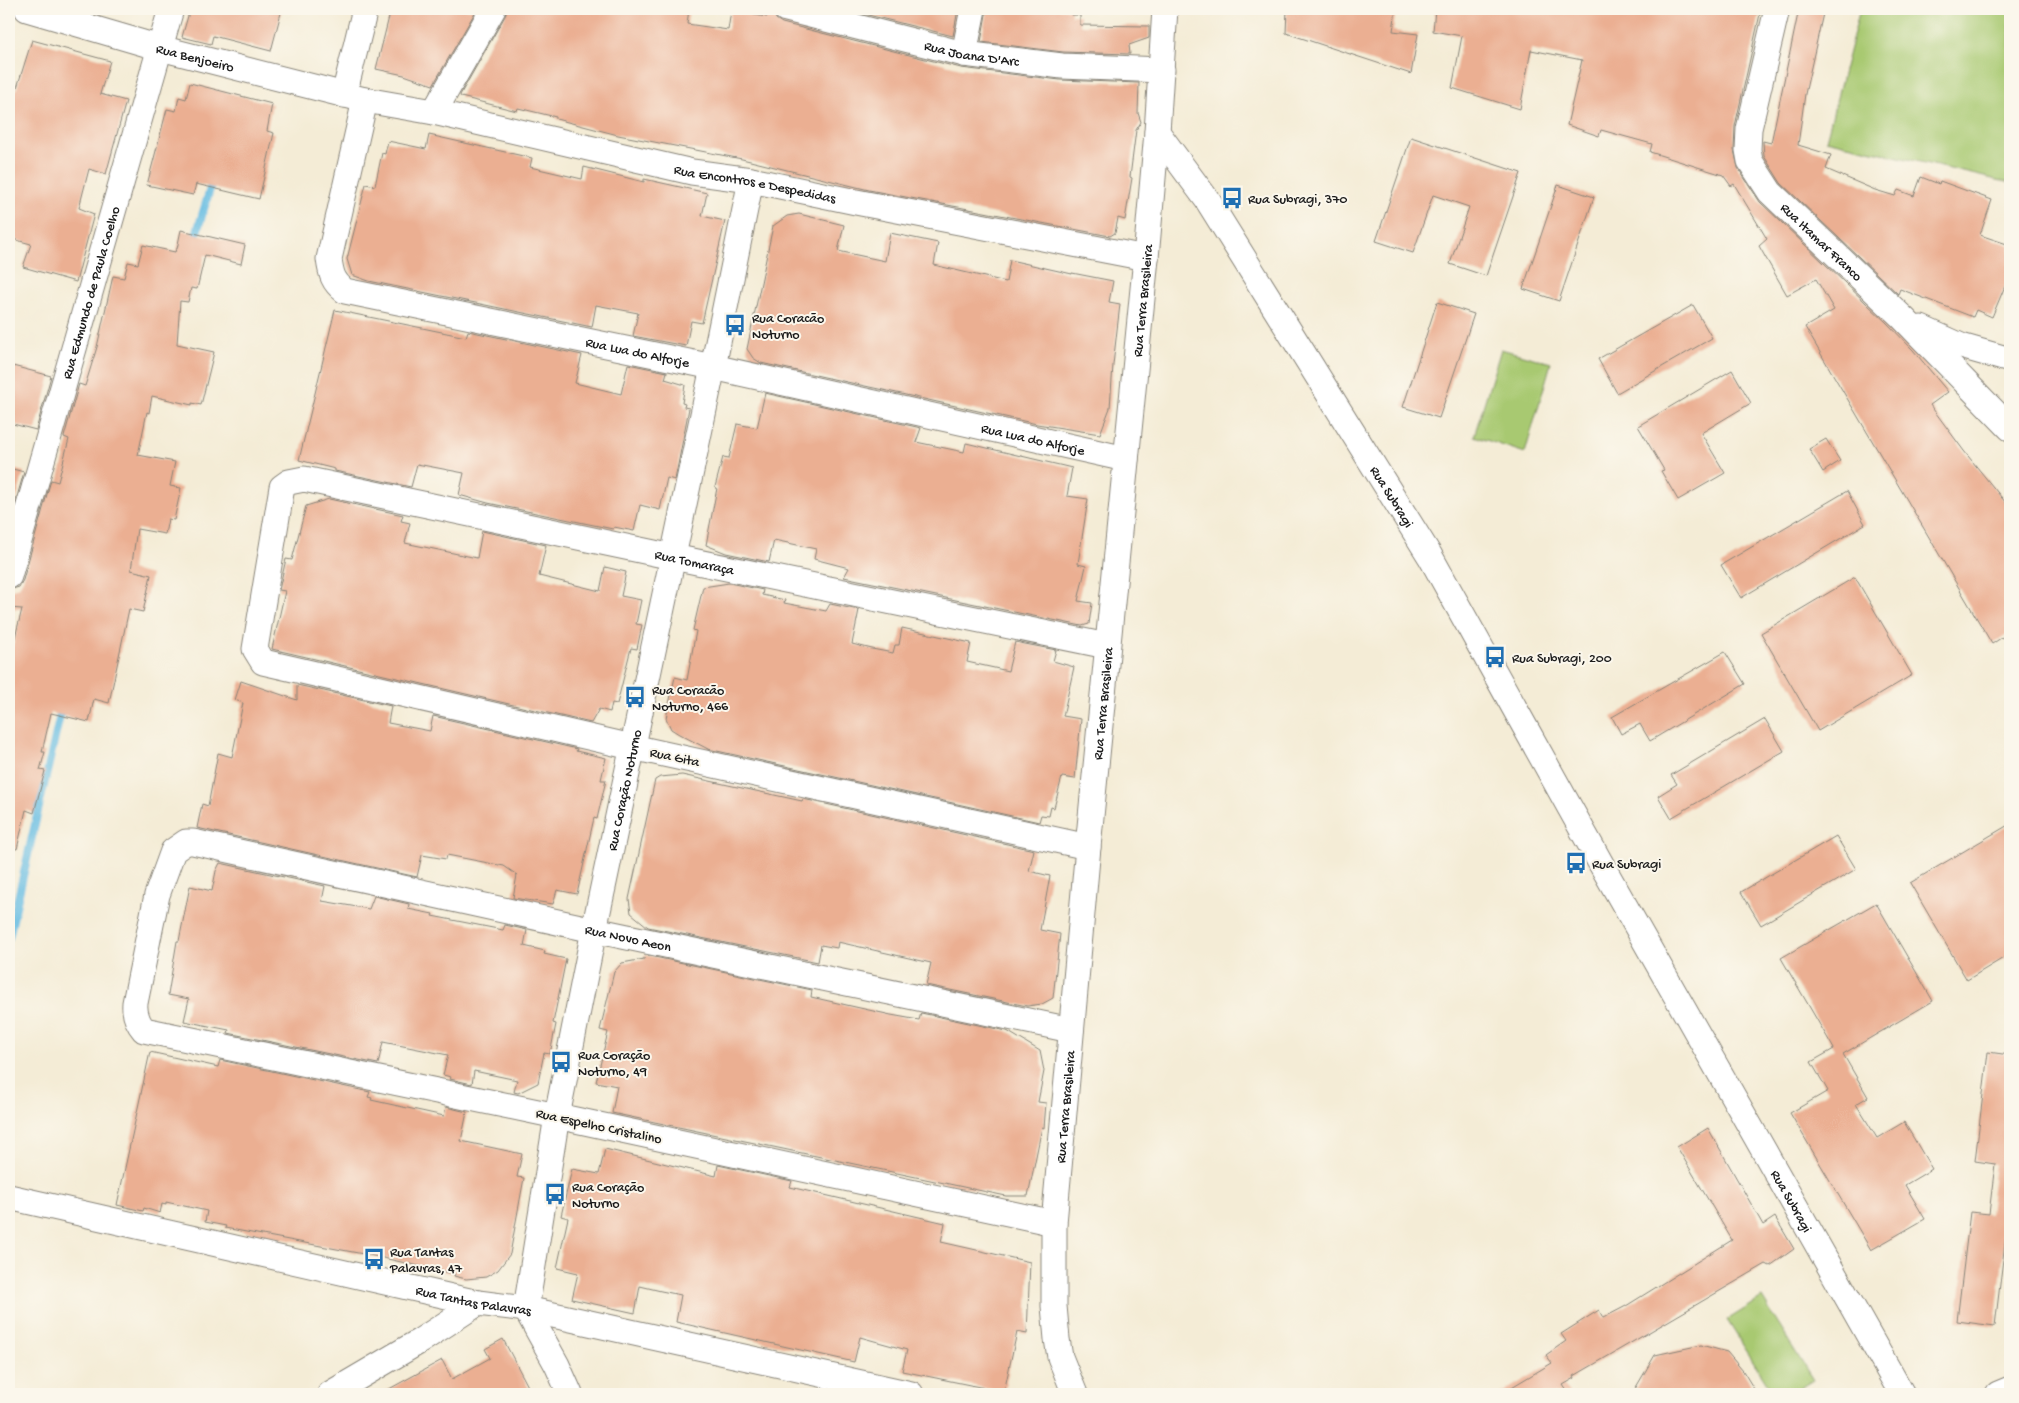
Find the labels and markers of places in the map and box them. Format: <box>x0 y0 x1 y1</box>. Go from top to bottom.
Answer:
bus stop icon: Rua Subragi, 370 <box>1219 185 1245 211</box>
place label: Rua Subragi, 370 <box>1248 192 1347 209</box>
place label: Rua Coracão Noturno <box>752 311 824 344</box>
bus stop icon: Rua Coracão Noturno <box>722 312 748 338</box>
bus stop icon: Rua Subragi, 200 <box>1482 644 1508 670</box>
place label: Rua Subragi, 200 <box>1512 651 1612 668</box>
place label: Rua Coracão Noturno, 466 <box>652 683 729 716</box>
bus stop icon: Rua Coracão Noturno, 466 <box>622 684 648 710</box>
bus stop icon: Rua Subragi <box>1563 850 1589 876</box>
place label: Rua Subragi <box>1592 857 1661 874</box>
place label: Rua Coração Noturno, 49 <box>578 1048 650 1081</box>
bus stop icon: Rua Coração Noturno, 49 <box>548 1049 574 1075</box>
place label: Rua Coração Noturno <box>572 1180 644 1213</box>
bus stop icon: Rua Coração Noturno <box>542 1181 568 1207</box>
place label: Rua Tantas Palavras, 47 <box>389 1245 463 1278</box>
bus stop icon: Rua Tantas Palavras, 47 <box>361 1246 387 1272</box>

